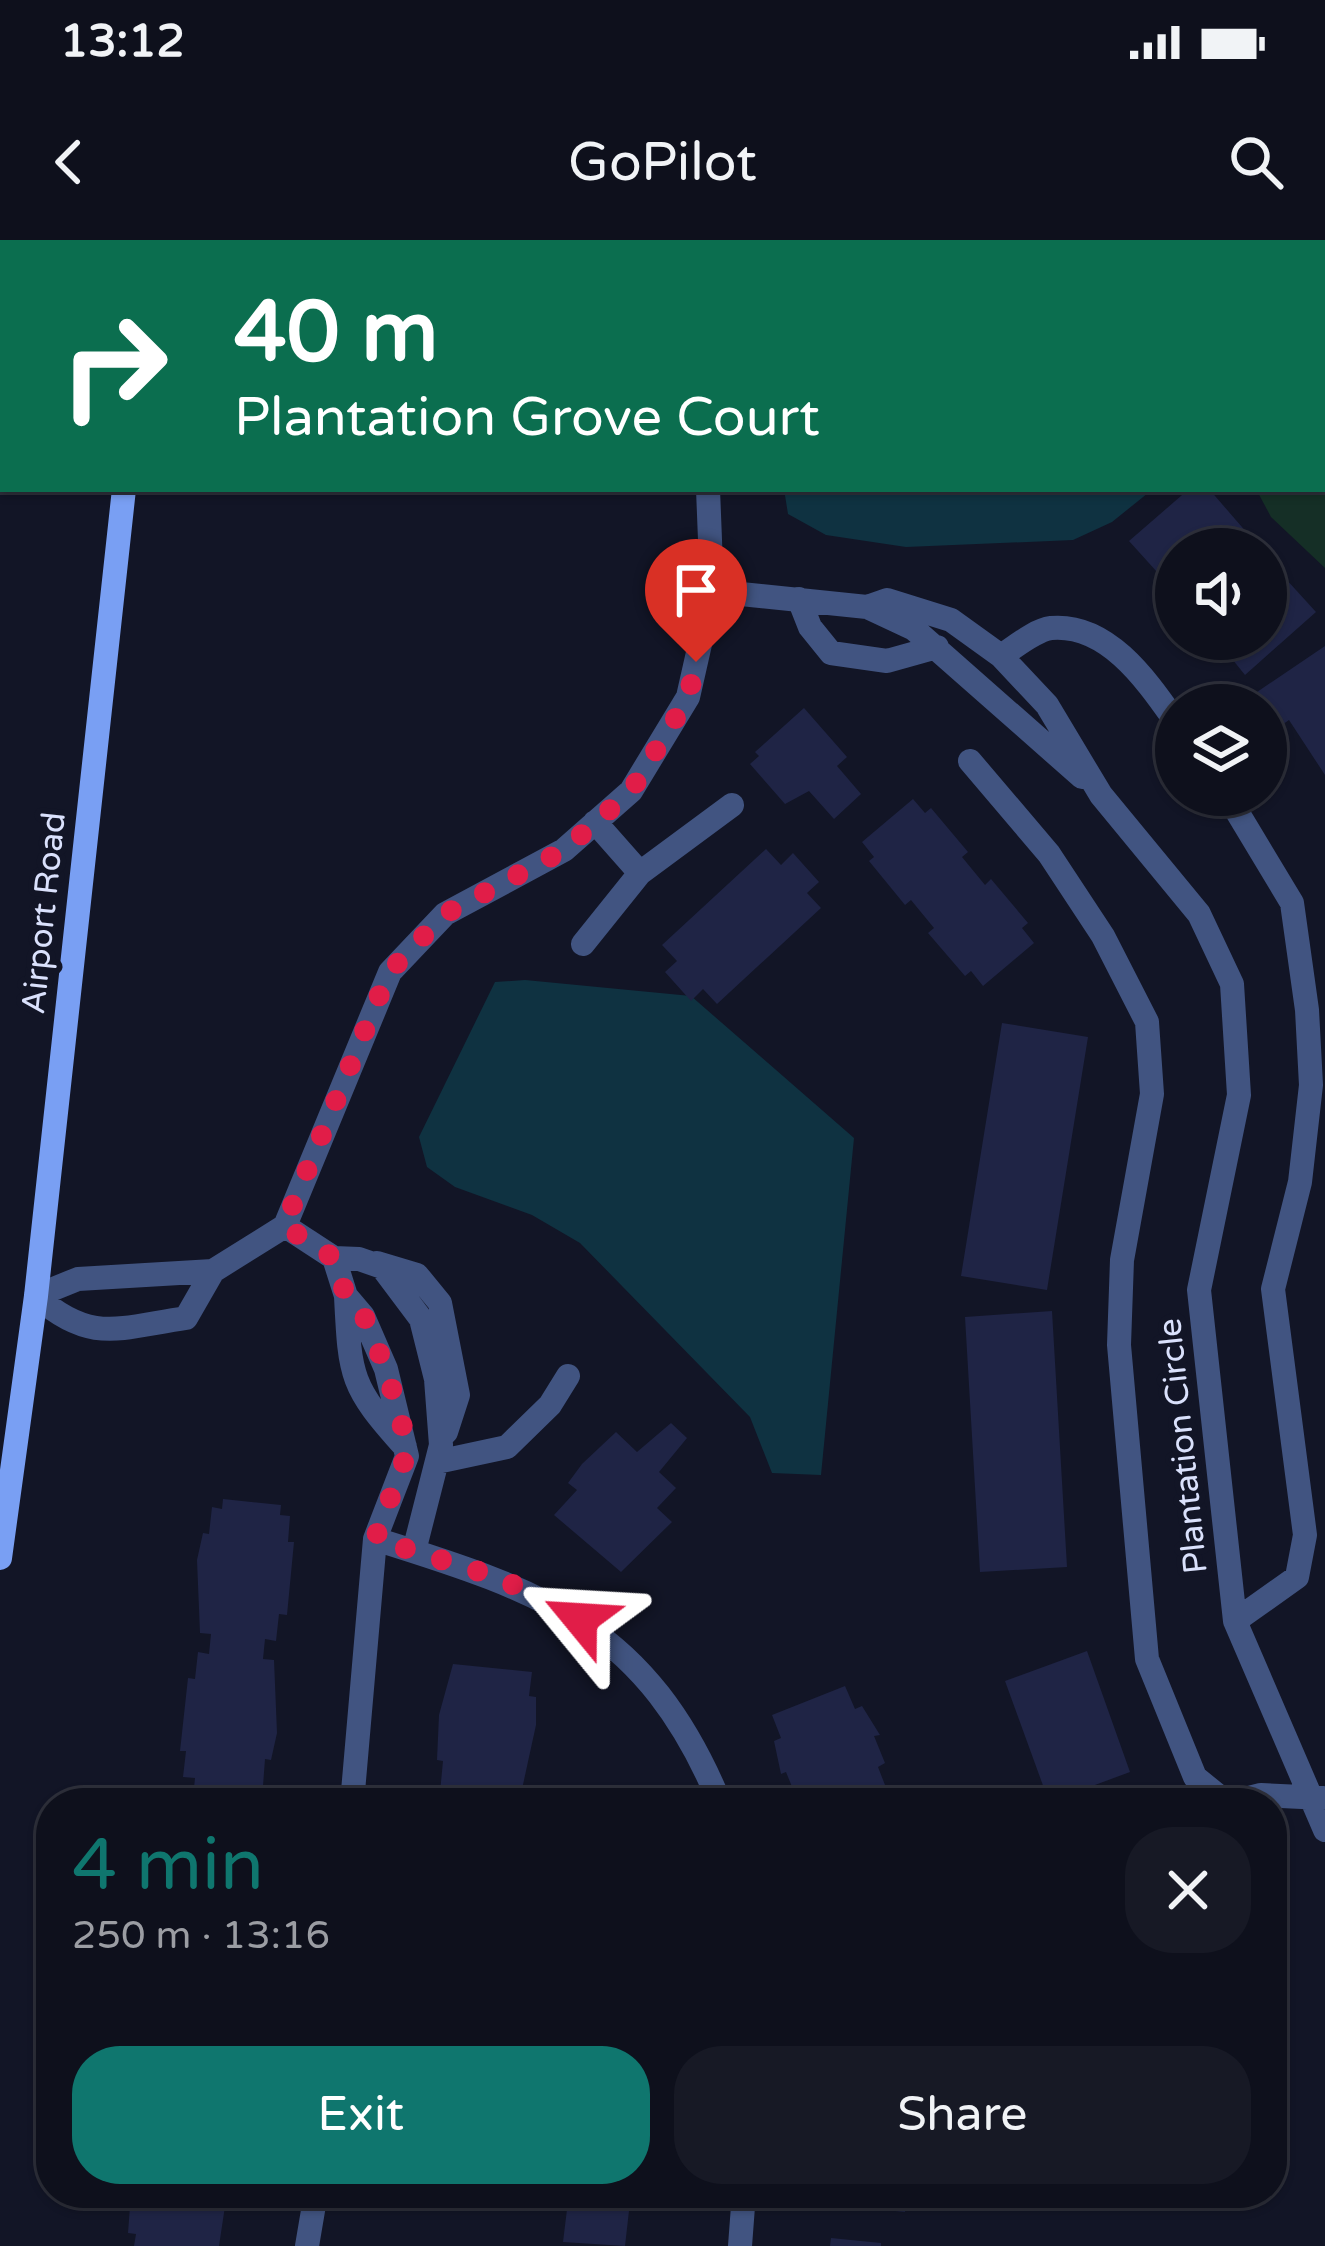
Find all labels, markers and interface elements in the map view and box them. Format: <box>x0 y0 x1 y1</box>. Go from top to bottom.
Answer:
text: 13:12 <box>60 15 185 69</box>
icon: back <box>36 129 102 195</box>
icon: search <box>1223 129 1289 195</box>
text: GoPilot <box>568 130 757 195</box>
text: 40 m <box>234 283 438 384</box>
icon: right <box>36 288 192 444</box>
text: Plantation Grove Court <box>234 385 820 450</box>
map controls <box>1155 528 1287 816</box>
button: sound <box>1155 528 1287 660</box>
pin <box>645 539 747 662</box>
icon: arrive <box>663 557 729 623</box>
button: layers <box>1155 684 1287 816</box>
street label: Airport Road <box>14 810 74 1016</box>
street label: Plantation Circle <box>1150 1316 1216 1576</box>
position arrow <box>517 1556 643 1682</box>
text: 4 min <box>72 1823 264 1910</box>
button: close <box>1125 1827 1251 1953</box>
text: 250 m · 13:16 <box>72 1912 330 1959</box>
button: Exit <box>72 2046 650 2184</box>
button: Share <box>674 2046 1251 2184</box>

